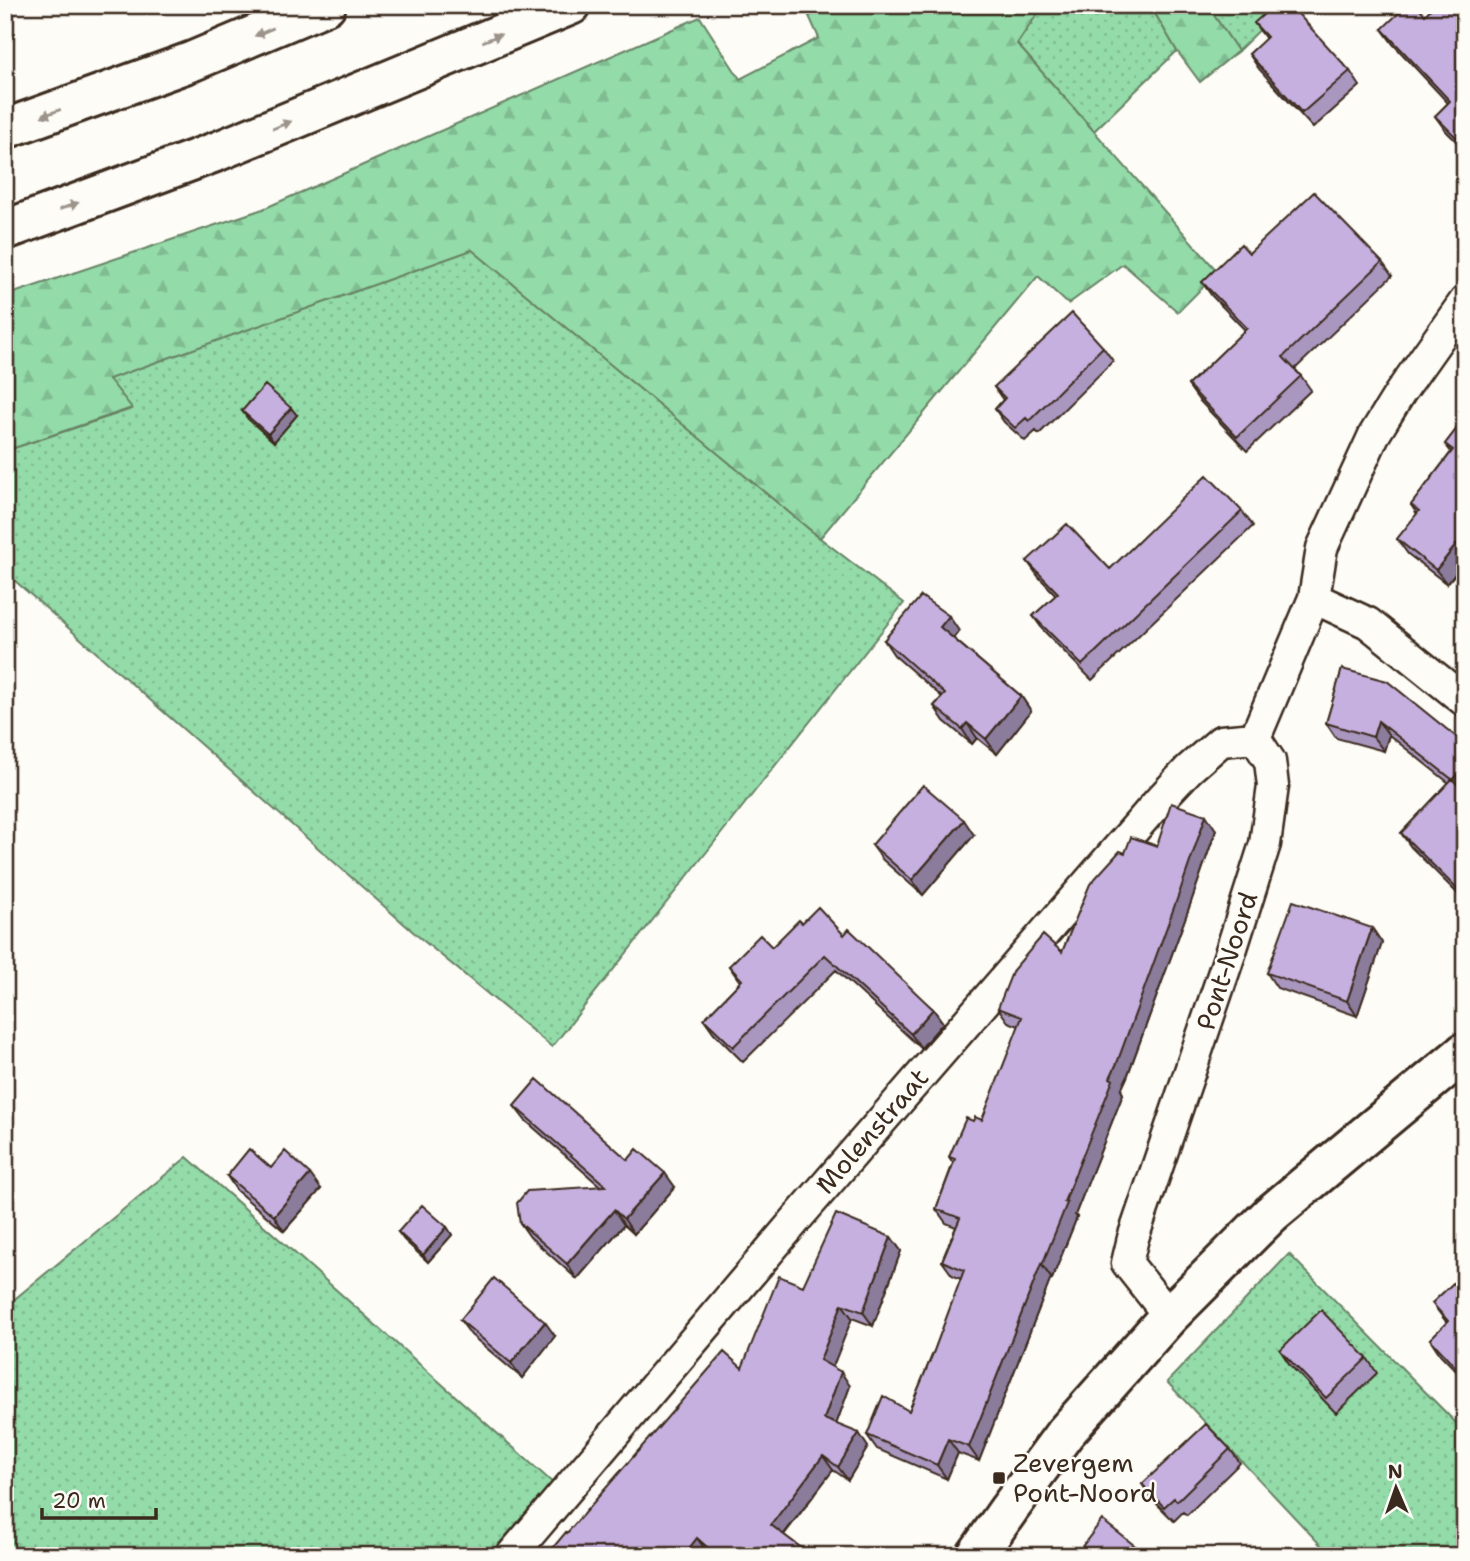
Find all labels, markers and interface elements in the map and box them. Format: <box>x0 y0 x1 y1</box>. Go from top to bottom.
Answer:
one-way arrow <box>253 26 274 37</box>
one-way arrow <box>482 32 502 44</box>
one-way arrow <box>40 108 61 119</box>
one-way arrow <box>271 119 292 130</box>
one-way arrow <box>59 200 80 211</box>
street label: Pont-Noord <box>1188 887 1265 1035</box>
street label: Molenstraat <box>807 1060 936 1201</box>
place label: Zevergem Pont-Noord <box>1013 1445 1157 1510</box>
north arrow <box>1362 1452 1432 1522</box>
text: N <box>1387 1459 1403 1484</box>
marker: Zevergem Pont-Noord <box>991 1470 1007 1486</box>
scale bar <box>42 1477 156 1521</box>
text: 20 m <box>52 1487 106 1515</box>

